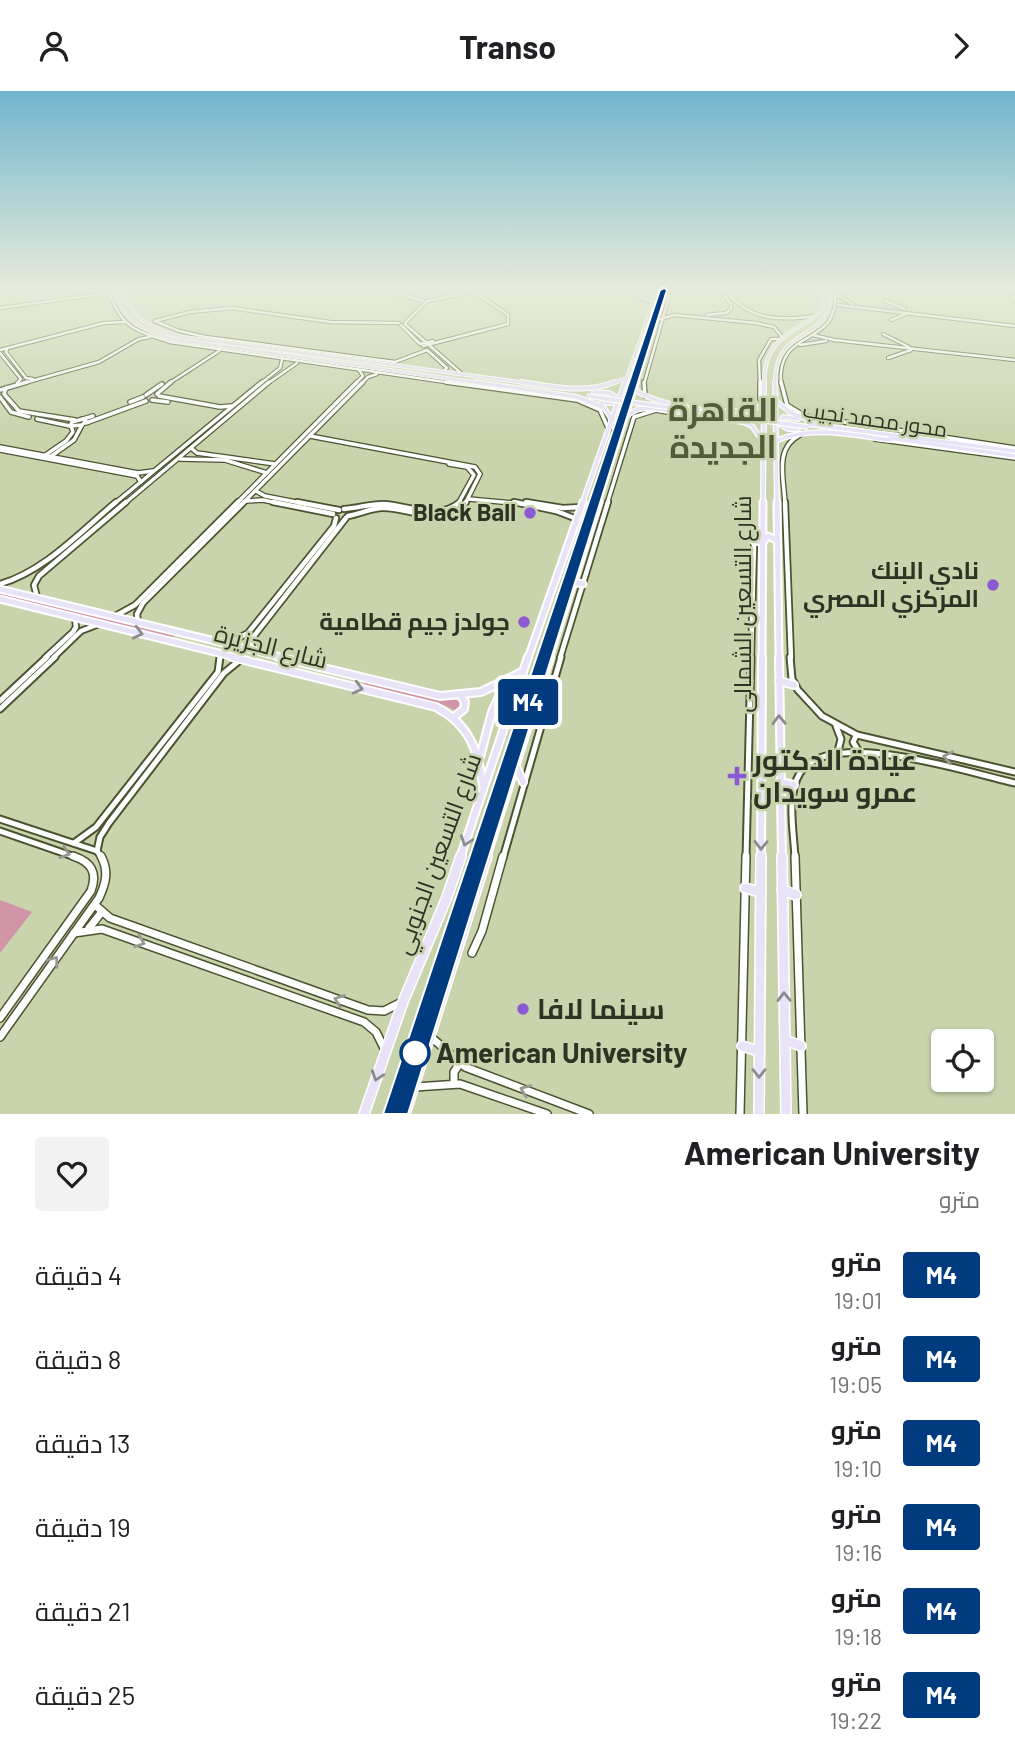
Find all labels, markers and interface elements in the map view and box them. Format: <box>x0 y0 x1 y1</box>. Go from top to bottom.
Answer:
icon: person <box>35 27 73 65</box>
text: Transo <box>459 27 556 65</box>
icon: forward <box>942 27 980 65</box>
district label: القاهرة الجديدة <box>668 389 778 465</box>
street label: محور محمد نجيب <box>801 396 949 442</box>
street label: شارع التسعين الشمالى <box>727 495 759 713</box>
place label: Black Ball <box>413 497 516 526</box>
marker: Black Ball <box>522 505 538 521</box>
place label: نادي البنك المركزي المصري <box>803 555 979 618</box>
marker: نادي البنك المركزي المصري <box>985 577 1001 593</box>
place label: جولدز جيم قطامية <box>319 606 510 638</box>
marker: جولدز جيم قطامية <box>516 614 532 630</box>
street label: شارع الجزيرة <box>211 617 331 677</box>
one-way arrow <box>131 625 143 639</box>
line badge: M4 <box>496 679 560 725</box>
one-way arrow <box>352 680 364 694</box>
text: M4 <box>512 687 544 716</box>
one-way arrow <box>772 715 787 726</box>
place label: عيادة الدكتور عمرو سويدان <box>752 742 918 809</box>
street label: شارع التسعين الجنوبي <box>387 749 492 960</box>
one-way arrow <box>942 750 954 765</box>
marker: عيادة الدكتور عمرو سويدان <box>727 766 747 786</box>
one-way arrow <box>460 835 475 847</box>
one-way arrow <box>753 840 768 851</box>
one-way arrow <box>58 845 70 859</box>
one-way arrow <box>133 934 145 948</box>
one-way arrow <box>46 956 58 969</box>
place label: سينما لافا <box>537 991 665 1025</box>
one-way arrow <box>776 991 792 1002</box>
one-way arrow <box>333 994 345 1008</box>
marker: سينما لافا <box>515 1001 531 1017</box>
map controls <box>931 1029 994 1092</box>
button: locate <box>931 1029 994 1092</box>
place label: American University <box>436 1035 687 1069</box>
marker: American University <box>400 1038 430 1068</box>
one-way arrow <box>751 1068 767 1078</box>
one-way arrow <box>371 1070 385 1082</box>
one-way arrow <box>519 1085 531 1099</box>
text: American University <box>684 1132 980 1172</box>
button: heart <box>35 1137 109 1211</box>
text: مترو <box>939 1185 980 1213</box>
text: مترو <box>831 1245 882 1276</box>
text: 4 دقيقة <box>35 1259 122 1290</box>
text: M4 <box>926 1260 957 1289</box>
text: 19:01 <box>834 1286 882 1314</box>
text: مترو <box>831 1329 882 1360</box>
text: 8 دقيقة <box>35 1343 121 1374</box>
text: M4 <box>926 1344 957 1373</box>
text: 19:05 <box>829 1370 882 1398</box>
text: مترو <box>831 1413 882 1444</box>
text: 13 دقيقة <box>35 1427 130 1458</box>
text: M4 <box>926 1428 957 1457</box>
text: 19:10 <box>833 1454 882 1482</box>
text: مترو <box>831 1497 882 1528</box>
text: 19 دقيقة <box>35 1511 130 1542</box>
text: M4 <box>926 1512 957 1541</box>
text: 19:16 <box>834 1538 882 1566</box>
text: مترو <box>831 1581 882 1612</box>
text: 21 دقيقة <box>35 1595 131 1626</box>
text: M4 <box>926 1596 957 1625</box>
text: 19:18 <box>834 1622 882 1650</box>
text: مترو <box>831 1665 882 1696</box>
text: 25 دقيقة <box>35 1679 135 1710</box>
text: M4 <box>926 1680 957 1709</box>
text: 19:22 <box>830 1706 882 1734</box>

